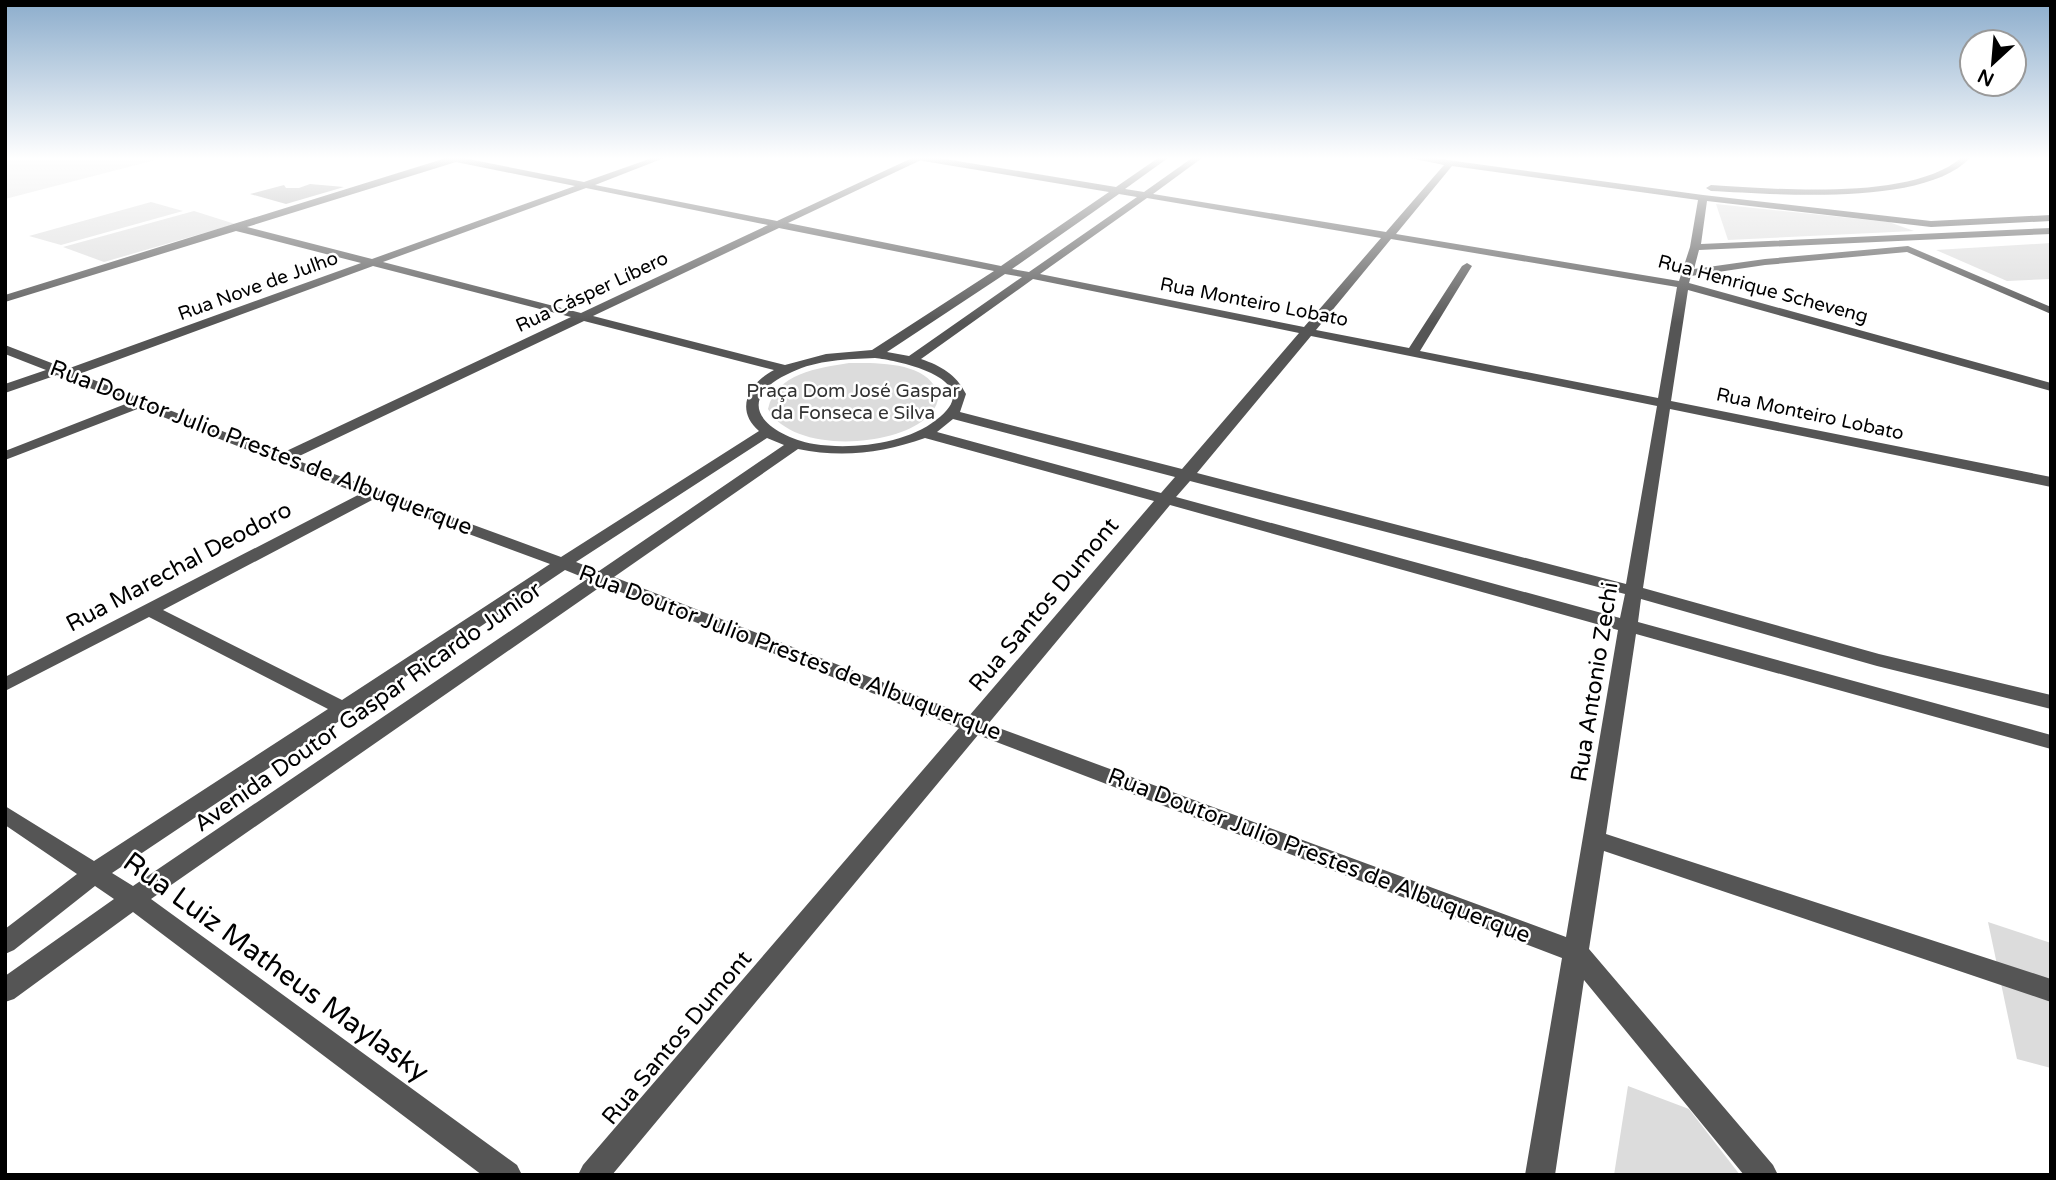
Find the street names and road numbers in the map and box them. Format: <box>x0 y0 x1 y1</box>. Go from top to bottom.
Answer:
street label: Rua Nove de Julho <box>175 247 341 325</box>
street label: Rua Cásper Líbero <box>512 247 672 337</box>
street label: Rua Henrique Scheveng <box>1655 250 1871 328</box>
street label: Rua Monteiro Lobato <box>1158 273 1350 331</box>
street label: Rua Doutor Julio Prestes de Albuquerque <box>46 354 476 542</box>
street label: Rua Monteiro Lobato <box>1714 383 1906 445</box>
street label: Rua Marechal Deodoro <box>61 496 297 638</box>
street label: Rua Santos Dumont <box>963 512 1125 698</box>
street label: Rua Doutor Julio Prestes de Albuquerque <box>575 559 1005 747</box>
street label: Avenida Doutor Gaspar Ricardo Junior <box>189 576 547 838</box>
street label: Rua Antonio Zechi <box>1565 580 1625 784</box>
street label: Rua Doutor Julio Prestes de Albuquerque <box>1104 762 1534 950</box>
street label: Rua Luiz Matheus Maylasky <box>117 845 435 1089</box>
street label: Rua Santos Dumont <box>596 945 758 1131</box>

